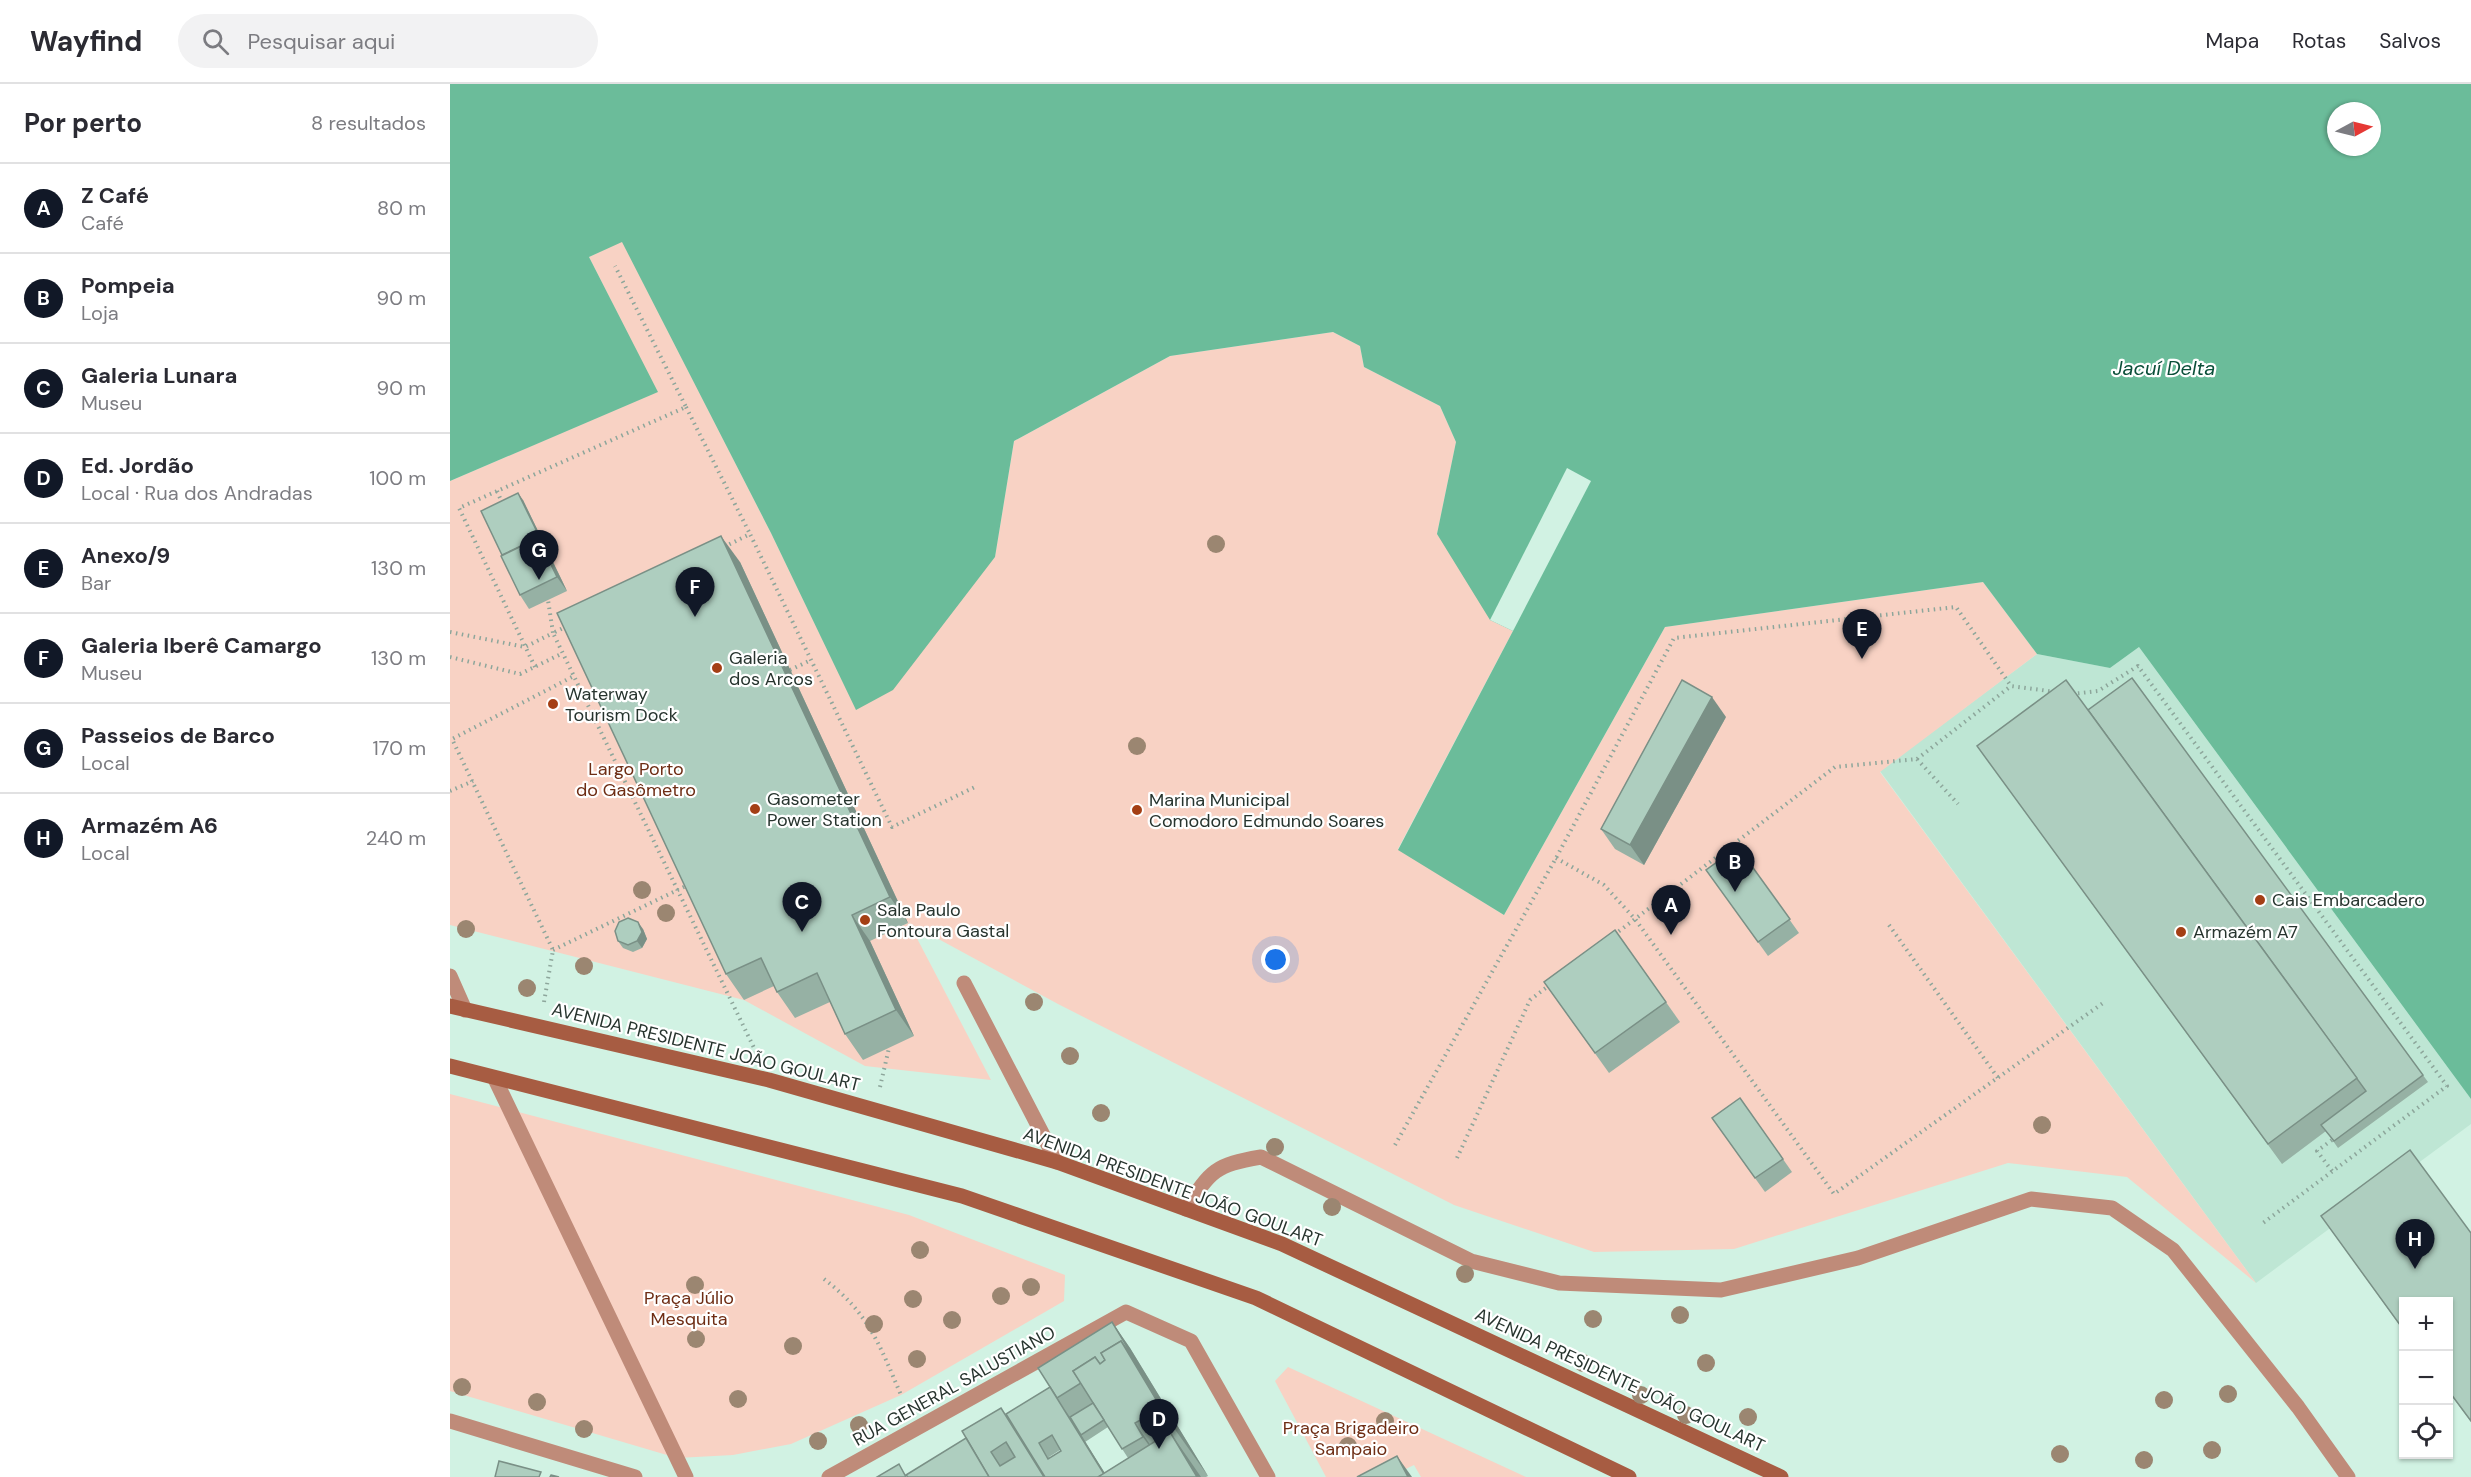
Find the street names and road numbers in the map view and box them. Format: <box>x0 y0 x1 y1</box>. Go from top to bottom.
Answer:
street label: AVENIDA PRESIDENTE JOÃO GOULART <box>549 997 863 1097</box>
street label: AVENIDA PRESIDENTE JOÃO GOULART <box>1020 1122 1326 1252</box>
street label: AVENIDA PRESIDENTE JOÃO GOULART <box>1471 1302 1769 1458</box>
street label: RUA GENERAL SALUSTIANO <box>849 1320 1060 1452</box>

